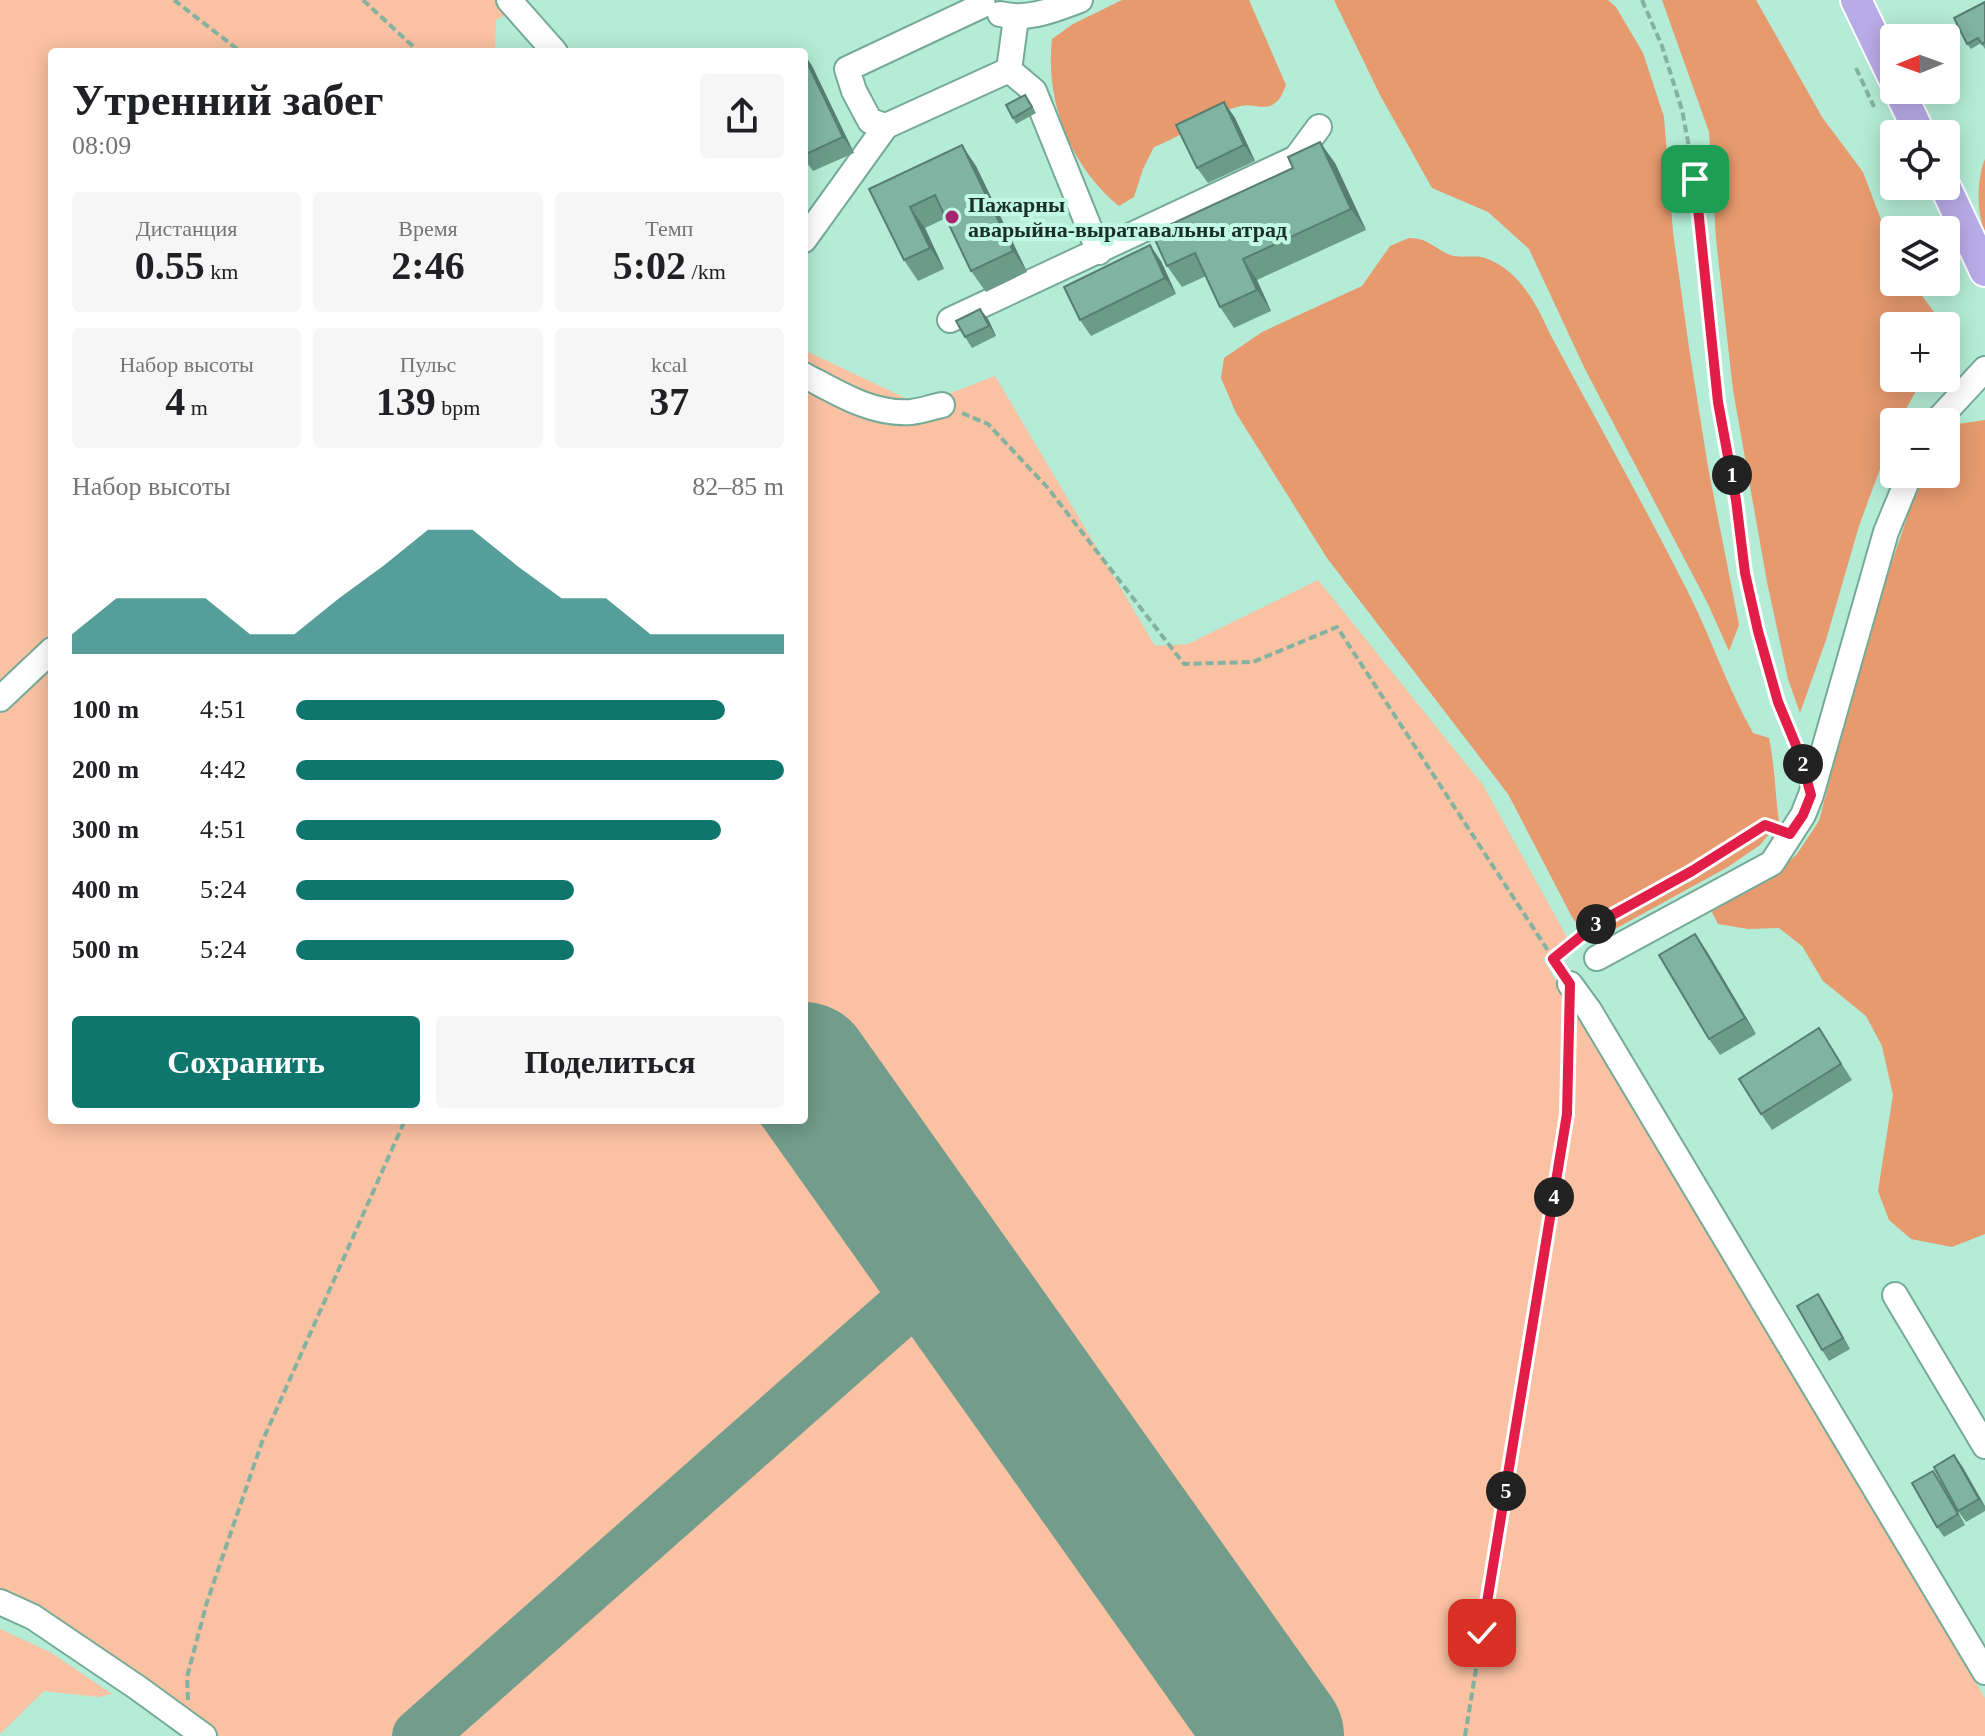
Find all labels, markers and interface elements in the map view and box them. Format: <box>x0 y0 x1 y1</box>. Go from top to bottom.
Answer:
north arrow <box>1880 24 1960 104</box>
map controls <box>1880 24 1960 488</box>
button: share <box>700 74 784 158</box>
text: Утренний забег <box>72 76 383 125</box>
button: locate <box>1880 120 1960 200</box>
text: 08:09 <box>72 131 131 160</box>
pin <box>1661 145 1729 213</box>
icon: arrive <box>1673 157 1717 201</box>
place label: Пажарны аварыйна-выратавальны атрад <box>968 192 1287 242</box>
marker: Пажарны аварыйна-выратавальны атрад <box>943 208 961 226</box>
text: Дистанция <box>136 216 237 241</box>
text: Время <box>398 216 458 241</box>
text: Темп <box>645 216 693 241</box>
button: layers <box>1880 216 1960 296</box>
text: 0.55 <box>135 243 205 288</box>
text: 2:46 <box>391 243 465 288</box>
text: 5:02 <box>613 243 686 288</box>
text: km <box>205 259 238 284</box>
text: /km <box>686 259 726 284</box>
button: + <box>1880 312 1960 392</box>
text: Набор высоты <box>119 352 254 377</box>
text: Пульс <box>400 352 456 377</box>
text: kcal <box>651 352 688 377</box>
text: 4 <box>165 379 185 424</box>
text: 139 <box>376 379 436 424</box>
text: 37 <box>649 379 689 424</box>
text: m <box>185 395 208 420</box>
text: bpm <box>436 395 480 420</box>
button: − <box>1880 408 1960 488</box>
pin: 1 <box>1712 455 1752 495</box>
text: 1 <box>1727 462 1738 487</box>
text: Набор высоты <box>72 472 231 501</box>
text: 82–85 m <box>692 472 784 501</box>
text: 100 m <box>72 695 139 724</box>
text: 4:51 <box>200 695 246 724</box>
pin: 2 <box>1783 744 1823 784</box>
text: 2 <box>1798 751 1809 776</box>
text: 200 m <box>72 755 139 784</box>
text: 4:42 <box>200 755 246 784</box>
text: 300 m <box>72 815 139 844</box>
text: 4:51 <box>200 815 246 844</box>
text: 400 m <box>72 875 139 904</box>
text: 5:24 <box>200 875 246 904</box>
pin: 3 <box>1576 904 1616 944</box>
text: 3 <box>1591 911 1602 936</box>
text: 500 m <box>72 935 139 964</box>
text: 5:24 <box>200 935 246 964</box>
button: Сохранить <box>72 1016 420 1108</box>
button: Поделиться <box>436 1016 784 1108</box>
pin: 4 <box>1534 1177 1574 1217</box>
text: 4 <box>1549 1184 1560 1209</box>
pin: 5 <box>1486 1471 1526 1511</box>
text: 5 <box>1501 1478 1512 1503</box>
pin <box>1448 1599 1516 1667</box>
icon: check <box>1460 1611 1504 1655</box>

